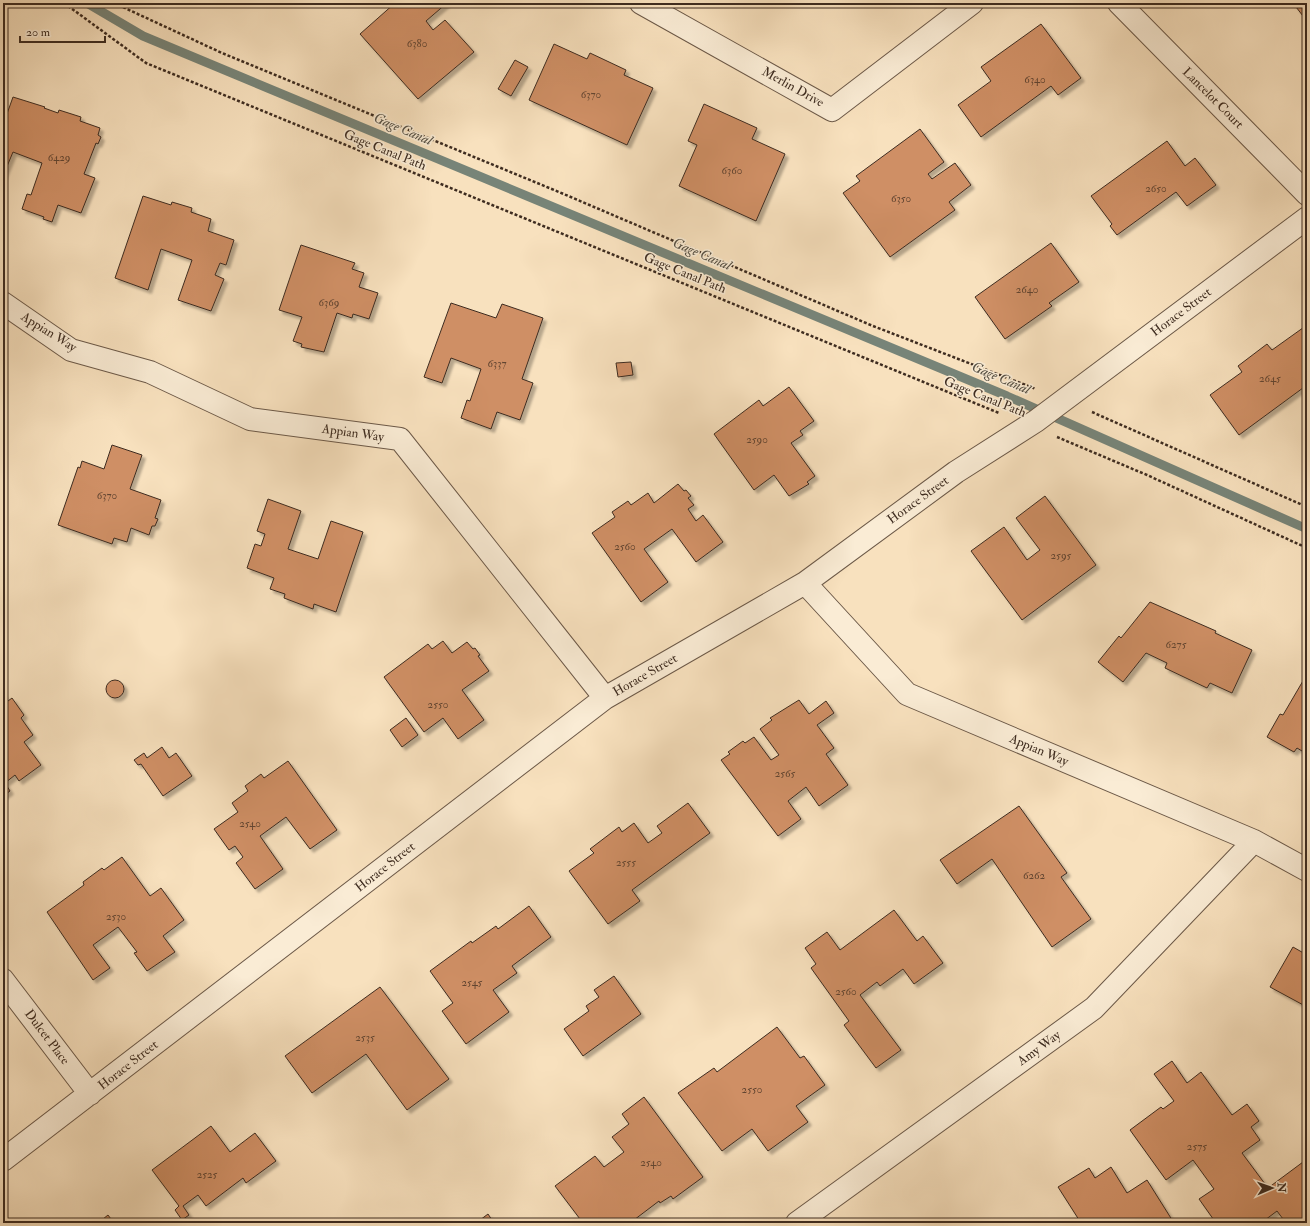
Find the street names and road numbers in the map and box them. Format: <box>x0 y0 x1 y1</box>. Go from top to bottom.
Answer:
street label: Merlin Drive <box>759 63 827 111</box>
street label: Lancelot Court <box>1179 64 1247 132</box>
street label: Gage Canal Path <box>341 126 429 174</box>
street label: Gage Canal Path <box>641 249 729 297</box>
street label: Horace Street <box>1148 284 1214 340</box>
street label: Appian Way <box>17 308 80 356</box>
street label: Gage Canal Path <box>941 373 1029 421</box>
street label: Appian Way <box>320 421 385 446</box>
street label: Horace Street <box>884 472 952 528</box>
street label: Horace Street <box>610 650 680 700</box>
street label: Appian Way <box>1006 730 1071 771</box>
street label: Horace Street <box>352 839 418 895</box>
street label: Dulcet Place <box>21 1006 73 1068</box>
street label: Amy Way <box>1013 1027 1065 1070</box>
street label: Horace Street <box>95 1037 161 1093</box>

